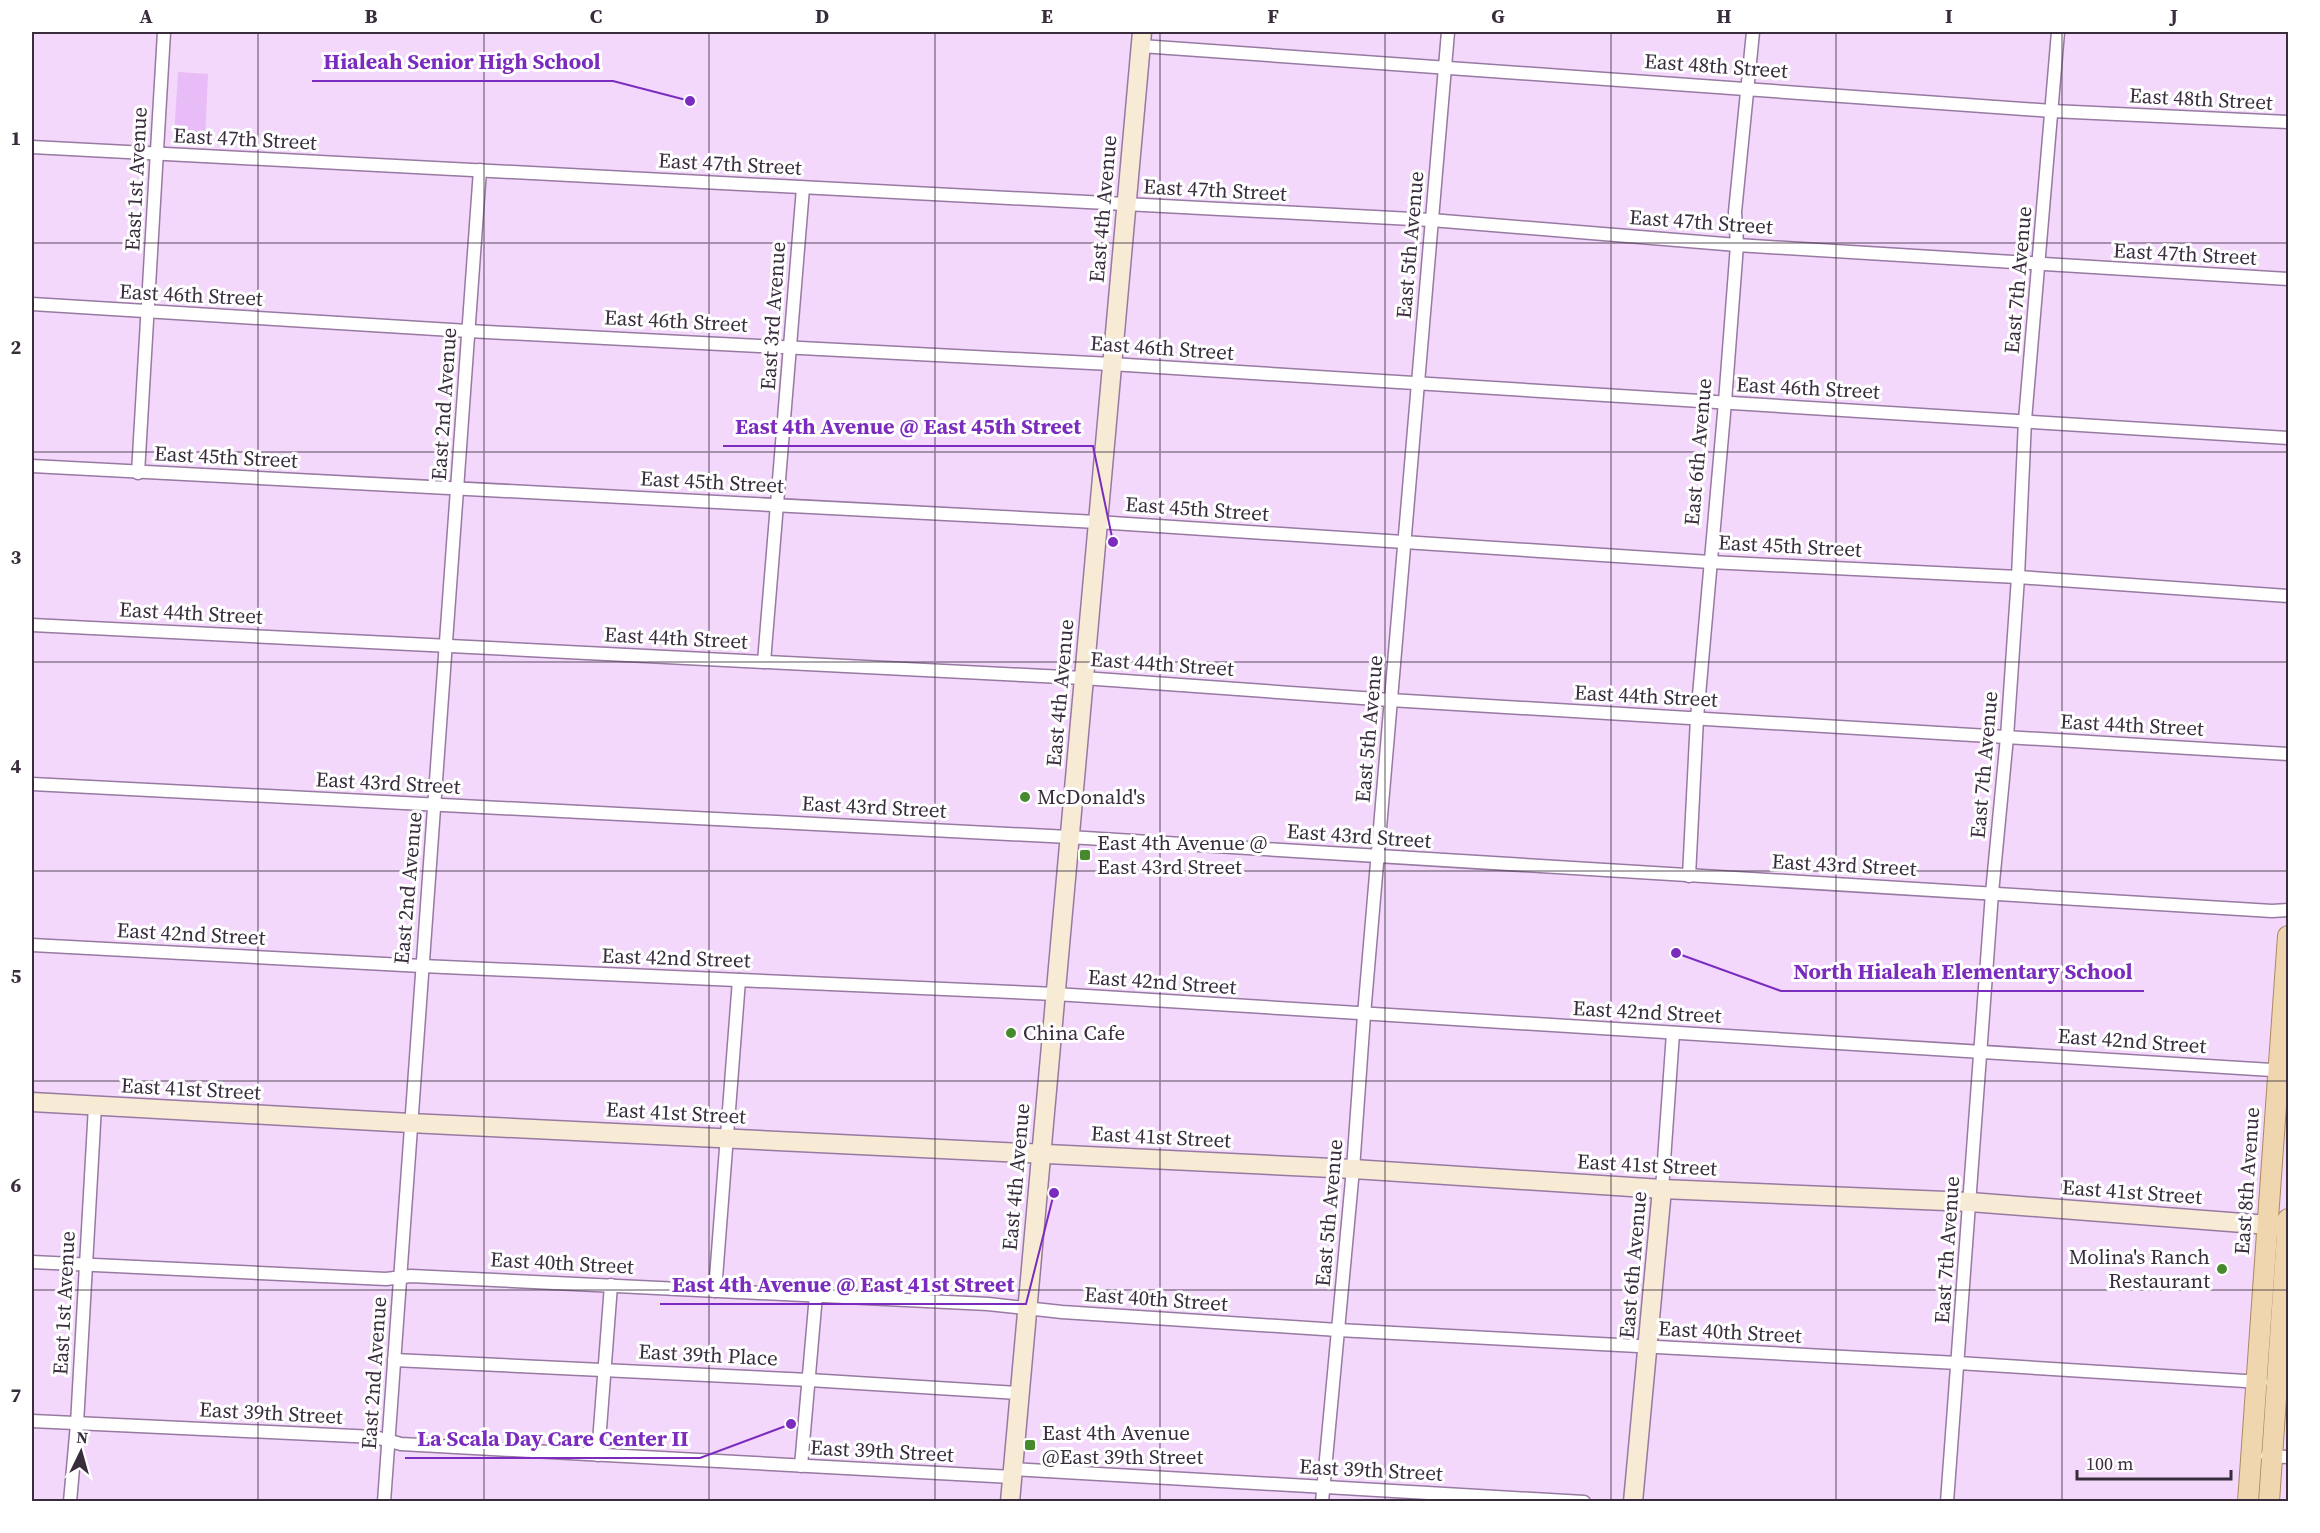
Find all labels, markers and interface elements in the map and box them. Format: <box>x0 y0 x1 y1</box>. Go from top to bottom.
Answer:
text: A <box>139 2 153 30</box>
text: B <box>364 2 378 30</box>
text: C <box>590 2 602 30</box>
text: D <box>815 2 829 30</box>
text: E <box>1041 2 1053 30</box>
text: F <box>1267 2 1279 30</box>
text: G <box>1491 2 1505 30</box>
text: H <box>1716 2 1732 30</box>
text: I <box>1945 2 1953 30</box>
text: J <box>2168 2 2178 30</box>
callout: Hialeah Senior High School <box>312 41 613 81</box>
text: Hialeah Senior High School <box>323 46 601 76</box>
street label: East 48th Street <box>1643 46 1789 85</box>
street label: East 48th Street <box>2128 80 2274 117</box>
street label: East 1st Avenue <box>117 106 154 252</box>
street label: East 47th Street <box>172 120 318 157</box>
text: 1 <box>11 124 21 152</box>
street label: East 4th Avenue <box>1082 134 1123 284</box>
street label: East 47th Street <box>657 145 803 182</box>
street label: East 5th Avenue <box>1389 170 1430 320</box>
street label: East 47th Street <box>1142 171 1288 208</box>
street label: East 47th Street <box>1628 202 1774 241</box>
street label: East 7th Avenue <box>1997 205 2038 355</box>
street label: East 47th Street <box>2112 235 2258 272</box>
street label: East 3rd Avenue <box>753 241 792 391</box>
street label: East 46th Street <box>118 276 264 313</box>
street label: East 46th Street <box>603 302 749 339</box>
street label: East 2nd Avenue <box>424 327 463 481</box>
street label: East 46th Street <box>1089 328 1235 367</box>
text: 2 <box>11 333 22 361</box>
street label: East 46th Street <box>1735 369 1881 406</box>
street label: East 6th Avenue <box>1677 377 1718 527</box>
callout: East 4th Avenue @ East 45th Street <box>723 406 1093 446</box>
text: East 4th Avenue @ East 45th Street <box>735 411 1082 441</box>
street label: East 45th Street <box>153 438 299 475</box>
street label: East 45th Street <box>639 463 785 500</box>
street label: East 45th Street <box>1124 489 1270 528</box>
street label: East 45th Street <box>1717 527 1863 564</box>
text: 3 <box>11 543 22 571</box>
street label: East 44th Street <box>118 594 264 631</box>
street label: East 4th Avenue <box>1039 618 1080 768</box>
street label: East 44th Street <box>603 619 749 656</box>
street label: East 44th Street <box>1089 644 1235 683</box>
street label: East 5th Avenue <box>1348 654 1389 804</box>
street label: East 44th Street <box>1573 677 1719 714</box>
street label: East 7th Avenue <box>1963 690 2004 840</box>
street label: East 44th Street <box>2059 706 2205 743</box>
text: 4 <box>11 752 22 780</box>
street label: East 43rd Street <box>315 764 461 801</box>
place label: McDonald's <box>1037 782 1145 811</box>
street label: East 43rd Street <box>801 788 947 825</box>
marker: McDonald's <box>1018 790 1032 804</box>
street label: East 2nd Avenue <box>386 810 429 966</box>
street label: East 43rd Street <box>1286 816 1433 855</box>
place label: East 4th Avenue @ East 43rd Street <box>1097 828 1267 881</box>
street label: East 43rd Street <box>1771 846 1917 883</box>
marker: East 4th Avenue @ East 43rd Street <box>1078 848 1092 862</box>
street label: East 42nd Street <box>116 915 266 952</box>
street label: East 42nd Street <box>601 940 751 975</box>
callout: North Hialeah Elementary School <box>1781 951 2144 991</box>
text: North Hialeah Elementary School <box>1793 956 2133 986</box>
text: 5 <box>11 962 22 990</box>
street label: East 42nd Street <box>1087 962 1238 1001</box>
street label: East 42nd Street <box>1572 993 1722 1030</box>
place label: China Cafe <box>1023 1018 1125 1047</box>
street label: East 42nd Street <box>2057 1021 2208 1060</box>
marker: China Cafe <box>1004 1026 1018 1040</box>
street label: East 41st Street <box>120 1070 262 1107</box>
street label: East 41st Street <box>605 1094 747 1131</box>
street label: East 4th Avenue <box>995 1102 1036 1252</box>
street label: East 8th Avenue <box>2227 1106 2266 1256</box>
street label: East 41st Street <box>1090 1118 1232 1155</box>
street label: East 5th Avenue <box>1308 1138 1349 1288</box>
street label: East 41st Street <box>1576 1146 1718 1183</box>
text: 6 <box>11 1171 22 1199</box>
street label: East 41st Street <box>2061 1172 2203 1211</box>
street label: East 7th Avenue <box>1927 1175 1966 1325</box>
street label: East 6th Avenue <box>1612 1190 1653 1340</box>
street label: East 1st Avenue <box>45 1230 82 1376</box>
place label: Molina's Ranch Restaurant <box>2069 1242 2210 1295</box>
street label: East 40th Street <box>489 1244 635 1281</box>
marker: Molina's Ranch Restaurant <box>2215 1262 2229 1276</box>
callout: East 4th Avenue @ East 41st Street <box>660 1264 1026 1304</box>
text: East 4th Avenue @ East 41st Street <box>672 1269 1015 1299</box>
street label: East 40th Street <box>1083 1279 1229 1318</box>
street label: East 2nd Avenue <box>354 1296 393 1450</box>
street label: East 40th Street <box>1657 1313 1803 1350</box>
street label: East 39th Place <box>638 1336 778 1373</box>
text: 7 <box>11 1381 22 1409</box>
street label: East 39th Street <box>198 1394 344 1431</box>
callout: La Scala Day Care Center II <box>405 1418 700 1458</box>
place label: East 4th Avenue @East 39th Street <box>1042 1418 1204 1471</box>
north arrow <box>51 1422 111 1482</box>
text: La Scala Day Care Center II <box>417 1423 689 1453</box>
text: N <box>76 1426 89 1449</box>
street label: East 39th Street <box>809 1432 955 1469</box>
marker: East 4th Avenue @East 39th Street <box>1023 1438 1037 1452</box>
scale bar <box>2077 1443 2232 1481</box>
street label: East 39th Street <box>1298 1451 1444 1488</box>
text: 100 m <box>2086 1451 2133 1476</box>

